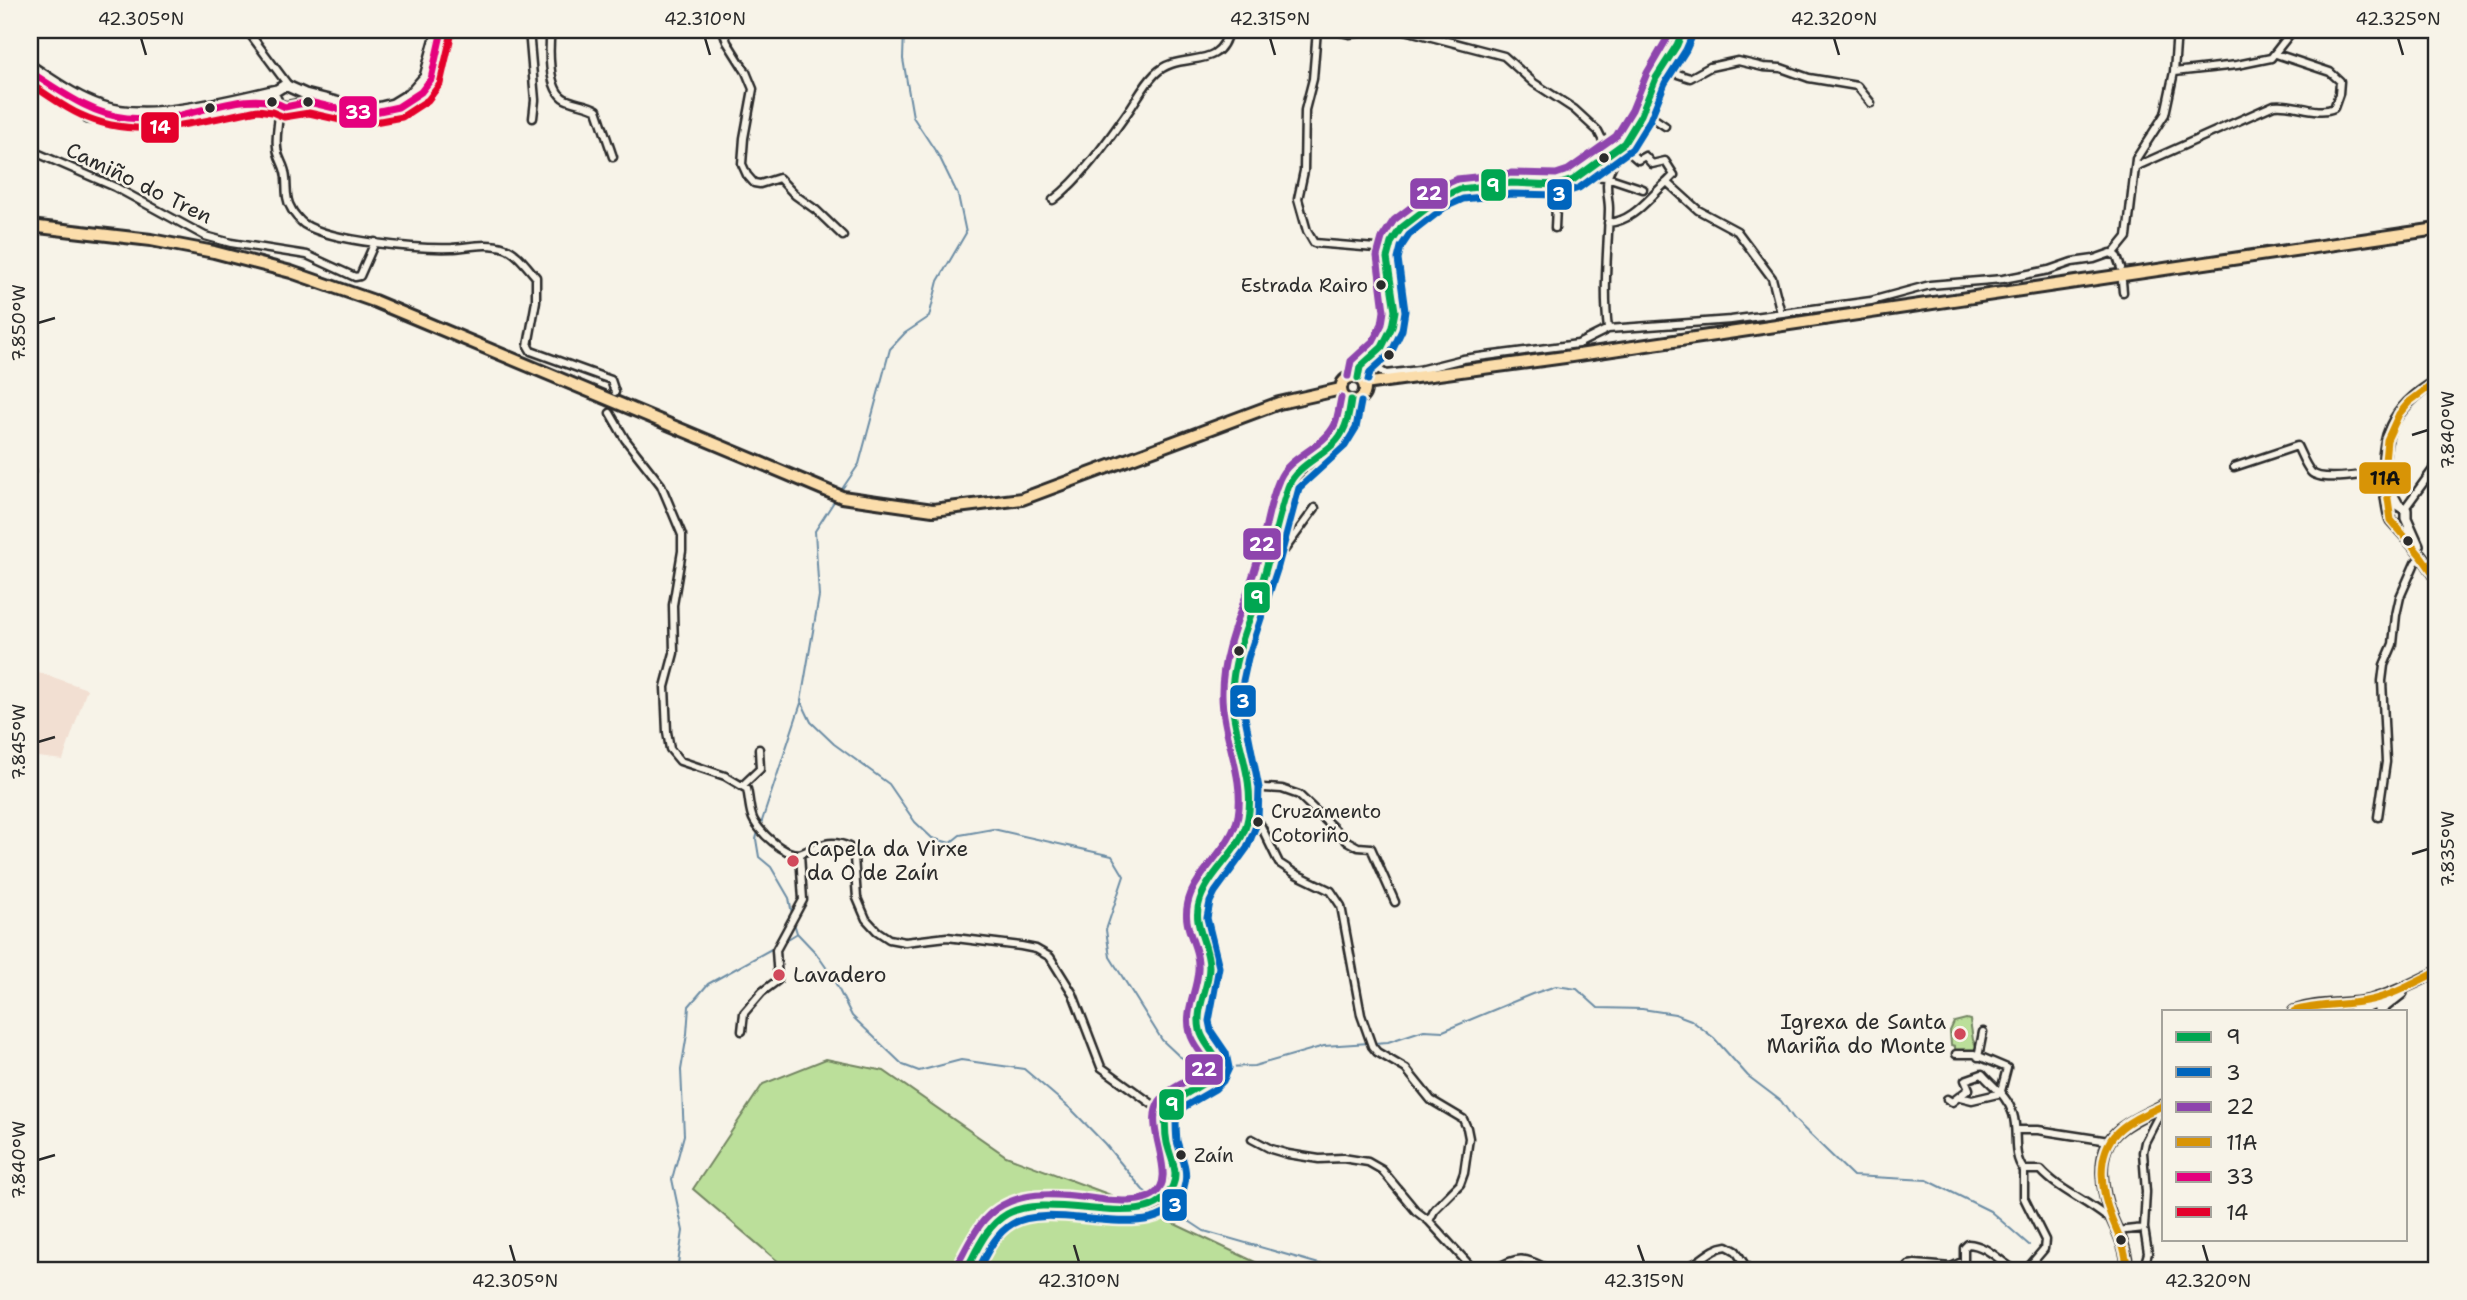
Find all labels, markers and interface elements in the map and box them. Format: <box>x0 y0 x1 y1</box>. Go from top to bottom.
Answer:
text: 42.305°N <box>98 7 184 31</box>
text: 42.310°N <box>664 7 746 31</box>
text: 42.315°N <box>1230 7 1310 31</box>
text: 42.320°N <box>1791 7 1877 31</box>
text: 42.325°N <box>2355 7 2441 31</box>
unlabelled marker <box>265 95 279 109</box>
unlabelled marker <box>301 95 315 109</box>
line badge: 33 <box>338 95 378 129</box>
text: 33 <box>345 100 371 125</box>
unlabelled marker <box>203 101 217 115</box>
line badge: 14 <box>140 111 180 144</box>
text: 14 <box>149 115 171 140</box>
street label: Camiño do Tren <box>61 136 217 231</box>
unlabelled marker <box>1597 151 1611 165</box>
line badge: 9 <box>1480 168 1507 202</box>
text: 9 <box>1486 173 1500 198</box>
line badge: 22 <box>1409 177 1449 210</box>
line badge: 3 <box>1546 178 1573 211</box>
text: 22 <box>1416 181 1442 206</box>
text: 3 <box>1552 182 1566 207</box>
place label: Estrada Rairo <box>1241 273 1368 298</box>
marker: Estrada Rairo <box>1374 278 1388 292</box>
text: 7.850°W <box>7 284 31 362</box>
unlabelled marker <box>1382 348 1396 362</box>
text: 7.840°W <box>2436 391 2460 469</box>
line badge: 11A <box>2358 461 2412 495</box>
text: 11A <box>2370 466 2400 491</box>
line badge: 22 <box>1242 527 1282 561</box>
text: 22 <box>1249 532 1275 557</box>
unlabelled marker <box>2401 534 2415 548</box>
line badge: 9 <box>1243 581 1271 614</box>
text: 9 <box>1250 585 1264 610</box>
unlabelled marker <box>1232 644 1246 658</box>
line badge: 3 <box>1229 684 1257 718</box>
text: 3 <box>1236 689 1250 714</box>
text: 7.845°W <box>7 704 31 780</box>
place label: Cruzamento Cotoriño <box>1271 799 1381 848</box>
text: 7.835°W <box>2436 811 2460 887</box>
marker: Cruzamento Cotoriño <box>1251 815 1265 829</box>
place label: Capela da Virxe da O de Zaín <box>807 835 968 887</box>
marker: Capela da Virxe da O de Zaín <box>785 853 801 869</box>
place label: Lavadero <box>793 961 886 989</box>
marker: Lavadero <box>771 967 787 983</box>
place label: Igrexa de Santa Mariña do Monte <box>1767 1008 1946 1060</box>
legend <box>2162 1010 2408 1240</box>
text: 9 <box>2226 1023 2241 1051</box>
marker: Igrexa de Santa Mariña do Monte <box>1952 1026 1968 1042</box>
line badge: 22 <box>1184 1053 1224 1086</box>
text: 22 <box>1191 1057 1217 1082</box>
text: 3 <box>2226 1059 2241 1087</box>
line badge: 9 <box>1158 1088 1185 1121</box>
text: 9 <box>1165 1092 1179 1117</box>
text: 22 <box>2226 1093 2254 1121</box>
text: 7.840°W <box>7 1121 31 1199</box>
text: 11A <box>2226 1129 2257 1157</box>
place label: Zaín <box>1194 1143 1234 1168</box>
marker: Zaín <box>1174 1148 1188 1162</box>
text: 33 <box>2226 1163 2254 1191</box>
line badge: 3 <box>1161 1188 1188 1222</box>
text: 3 <box>1168 1193 1182 1218</box>
text: 14 <box>2226 1199 2249 1227</box>
unlabelled marker <box>2114 1233 2128 1247</box>
text: 42.305°N <box>472 1269 558 1293</box>
text: 42.310°N <box>1038 1269 1120 1293</box>
text: 42.315°N <box>1604 1269 1684 1293</box>
text: 42.320°N <box>2165 1269 2251 1293</box>

